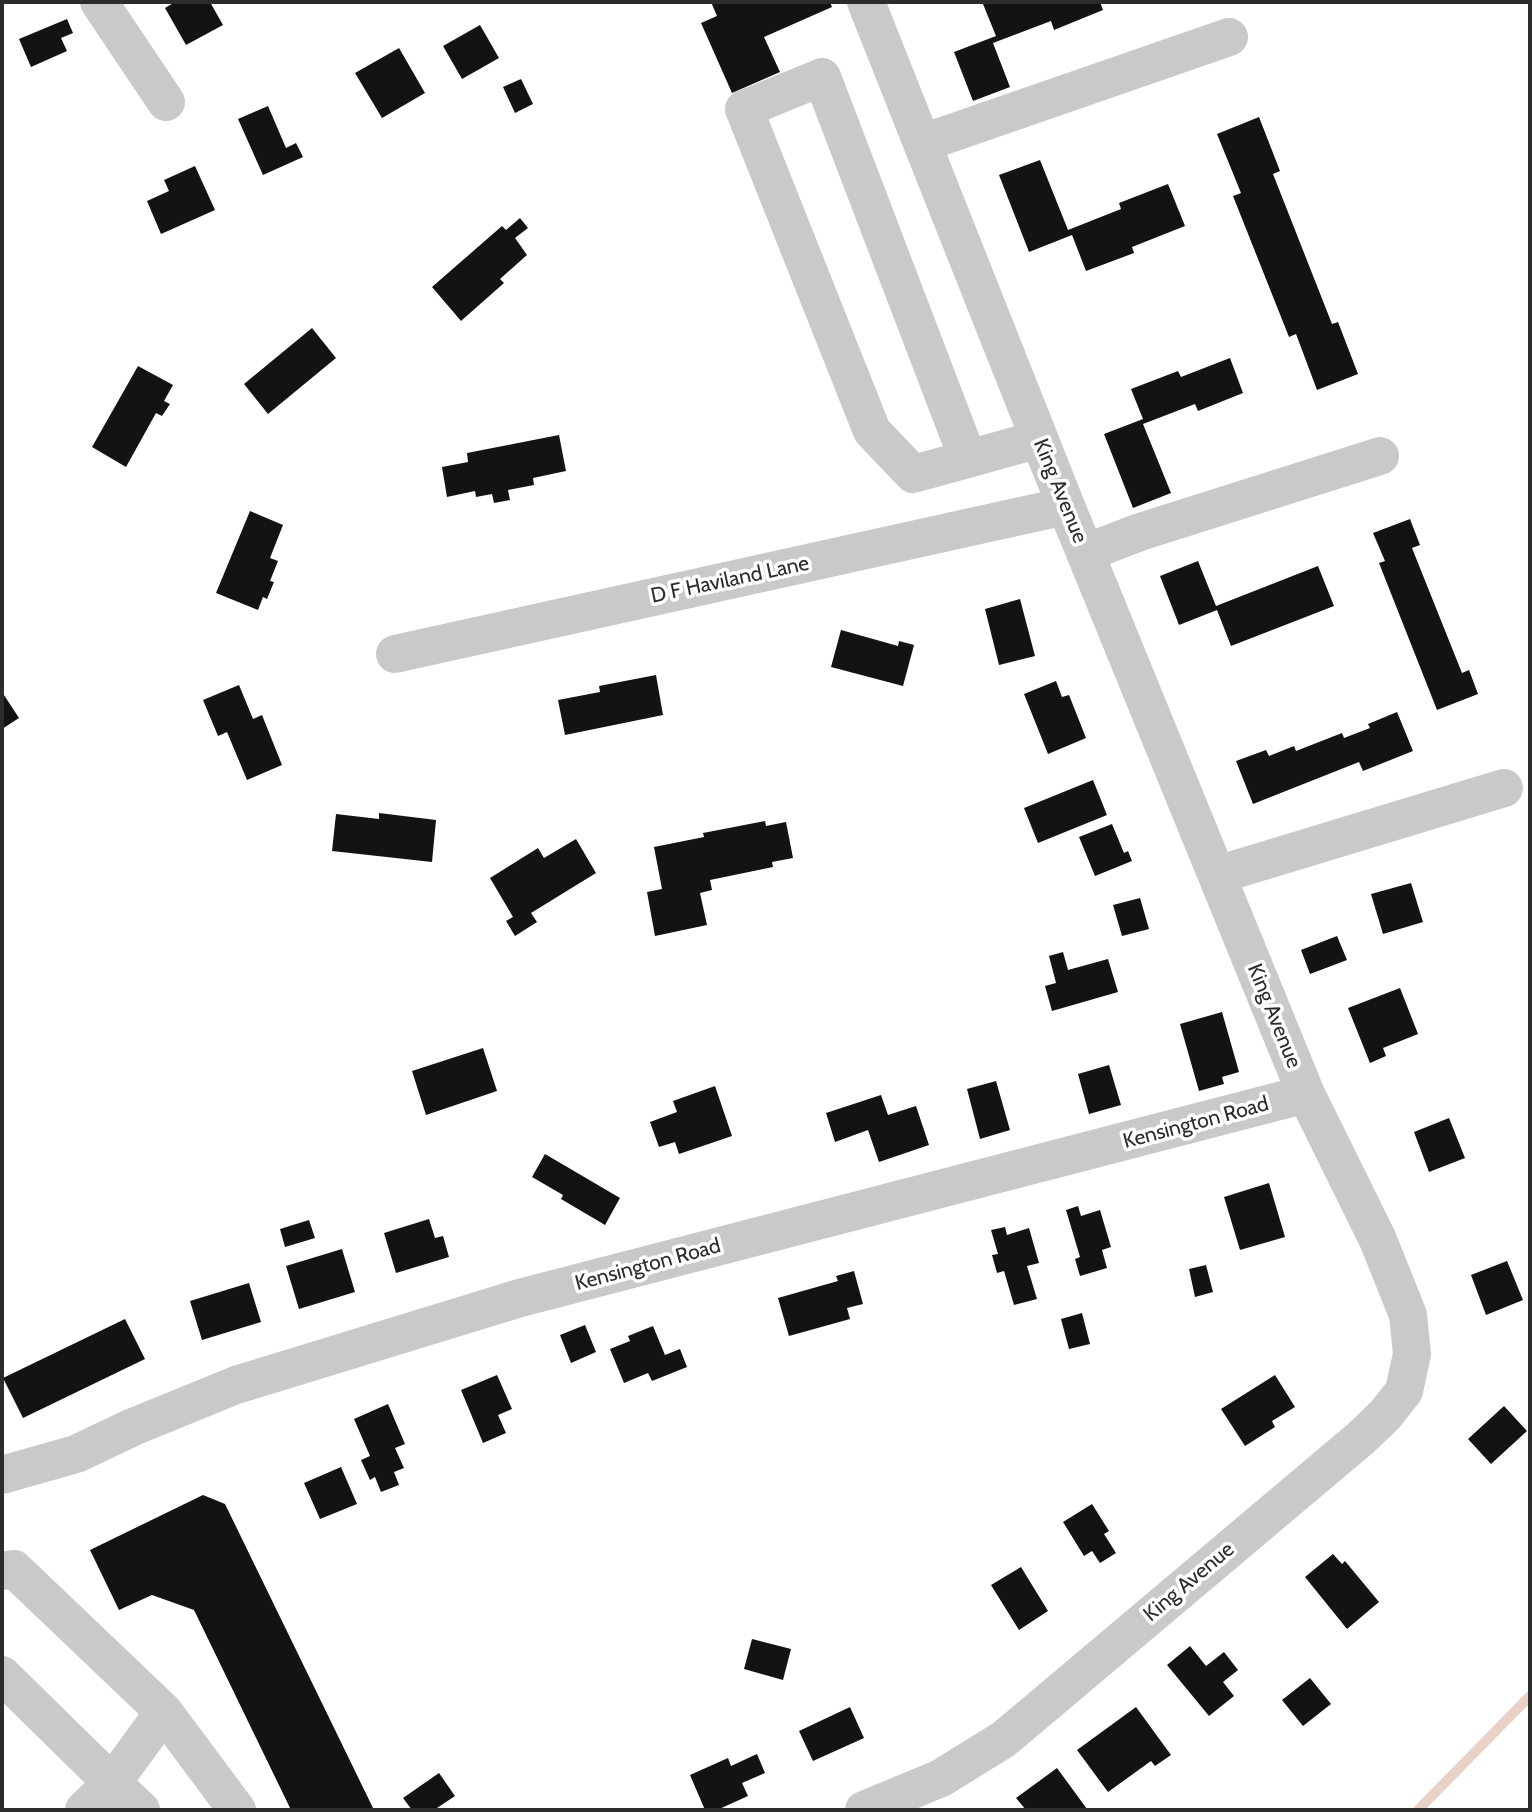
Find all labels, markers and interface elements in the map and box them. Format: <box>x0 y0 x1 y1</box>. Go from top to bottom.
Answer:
street label: King Avenue <box>1028 435 1092 547</box>
street label: D F Haviland Lane <box>649 551 811 609</box>
street label: King Avenue <box>1242 960 1306 1072</box>
street label: Kensington Road <box>1121 1091 1271 1155</box>
street label: Kensington Road <box>573 1233 723 1297</box>
street label: King Avenue <box>1139 1537 1239 1627</box>

